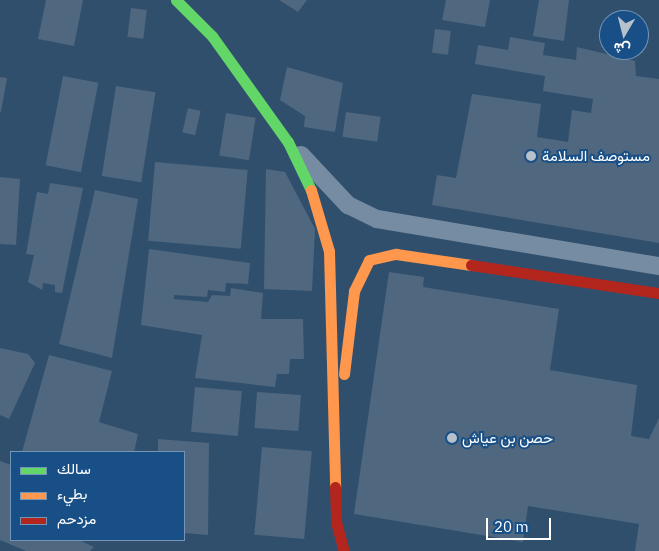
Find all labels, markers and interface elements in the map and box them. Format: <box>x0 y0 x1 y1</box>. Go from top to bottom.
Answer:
north arrow <box>599 10 649 60</box>
text: ش <box>612 39 632 59</box>
place label: مستوصف السلامة <box>542 147 650 165</box>
marker: مستوصف السلامة <box>524 149 538 163</box>
place label: حصن بن عياش <box>462 429 553 447</box>
marker: حصن بن عياش <box>446 432 458 444</box>
legend <box>10 451 185 541</box>
text: سالك <box>57 459 91 478</box>
text: بطيء <box>57 484 87 503</box>
scale bar <box>489 508 554 540</box>
text: مزدحم <box>57 509 96 528</box>
text: 20 m <box>494 517 529 536</box>

